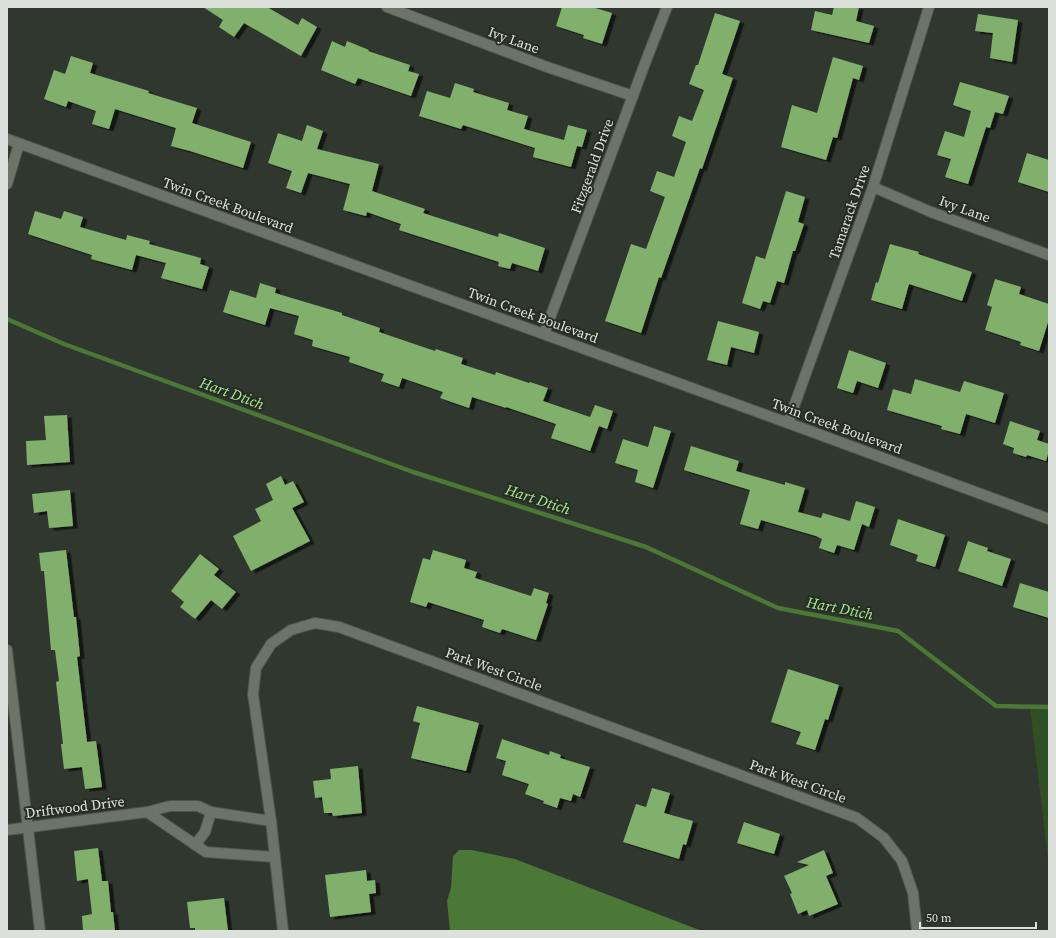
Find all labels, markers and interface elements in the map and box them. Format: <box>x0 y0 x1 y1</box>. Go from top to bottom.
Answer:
street label: Ivy Lane <box>486 21 542 59</box>
street label: Fitzgerald Drive <box>566 116 618 216</box>
street label: Tamarack Drive <box>823 162 875 262</box>
street label: Twin Creek Boulevard <box>160 172 296 238</box>
street label: Ivy Lane <box>937 190 993 228</box>
street label: Twin Creek Boulevard <box>465 282 601 348</box>
water label: Hart Dtich <box>196 371 267 414</box>
street label: Twin Creek Boulevard <box>769 393 905 459</box>
water label: Hart Dtich <box>502 478 573 519</box>
water label: Hart Dtich <box>804 591 875 625</box>
street label: Park West Circle <box>443 642 545 696</box>
street label: Park West Circle <box>747 754 849 808</box>
street label: Driftwood Drive <box>24 791 126 823</box>
scale bar <box>920 904 1036 930</box>
text: 50 m <box>926 910 952 926</box>

